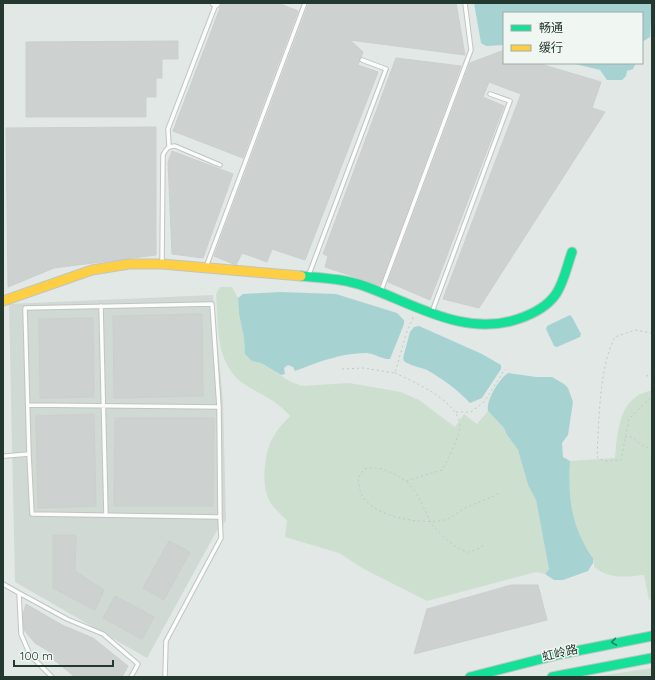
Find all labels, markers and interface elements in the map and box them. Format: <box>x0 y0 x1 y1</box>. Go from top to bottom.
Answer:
legend <box>503 12 643 64</box>
text: 畅通 <box>539 20 563 35</box>
text: 缓行 <box>539 40 563 55</box>
one-way arrow <box>610 638 617 646</box>
street label: 虹岭路 <box>541 641 579 664</box>
scale bar <box>14 642 113 668</box>
text: 100 m <box>20 648 53 663</box>

